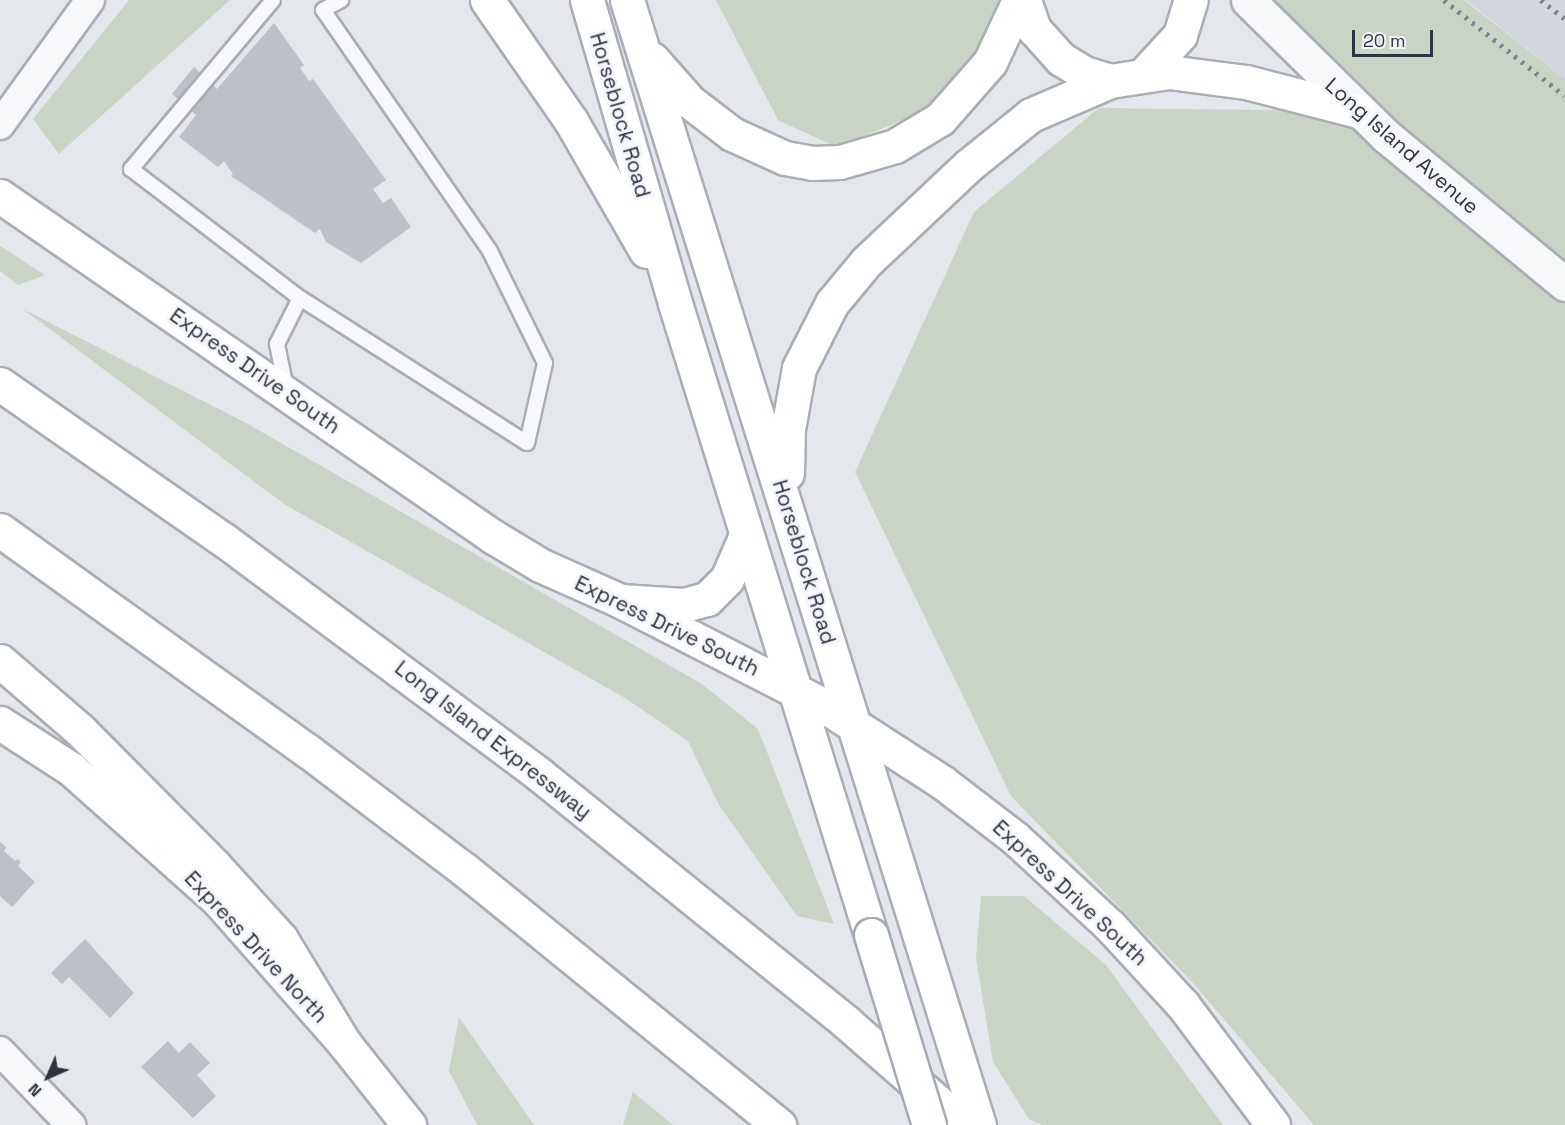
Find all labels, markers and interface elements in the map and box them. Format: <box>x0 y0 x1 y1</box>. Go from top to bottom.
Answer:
scale bar <box>1355 18 1436 56</box>
text: 20 m <box>1363 29 1406 52</box>
street label: Horseblock Road <box>584 30 656 200</box>
street label: Long Island Avenue <box>1320 72 1484 220</box>
street label: Express Drive South <box>165 303 345 439</box>
street label: Horseblock Road <box>767 477 841 647</box>
street label: Express Drive South <box>571 570 763 682</box>
street label: Long Island Expressway <box>390 655 596 825</box>
street label: Express Drive South <box>987 815 1153 971</box>
street label: Express Drive North <box>179 866 333 1028</box>
north arrow <box>18 1047 78 1107</box>
text: N <box>24 1079 46 1101</box>

